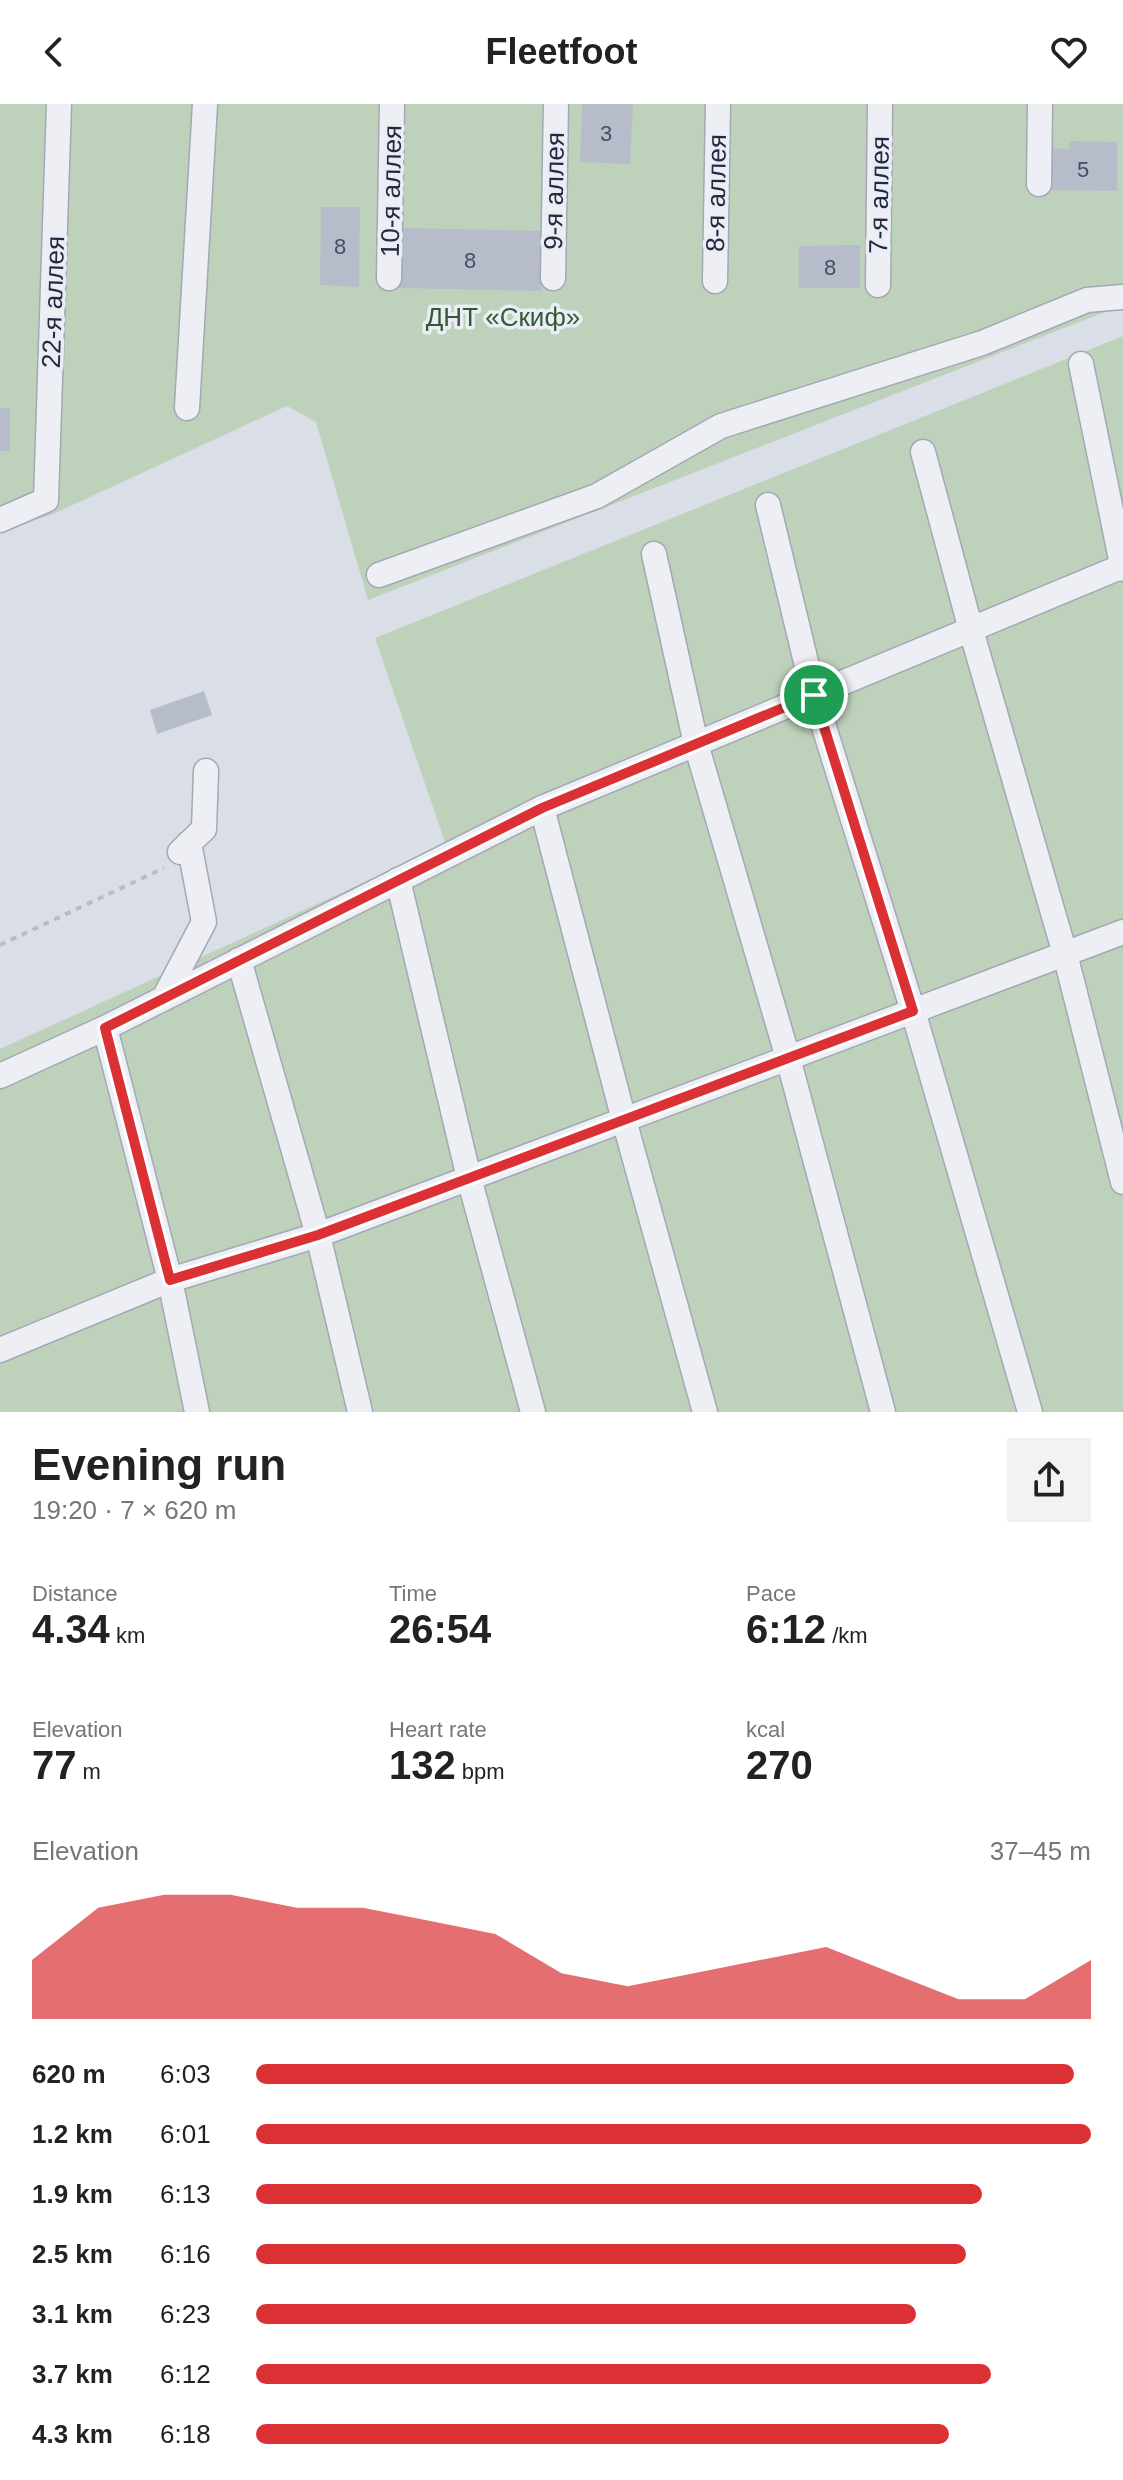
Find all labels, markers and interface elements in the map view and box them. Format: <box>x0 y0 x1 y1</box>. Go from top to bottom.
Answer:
icon: back <box>32 30 76 74</box>
icon: heart <box>1047 30 1091 74</box>
text: Fleetfoot <box>486 31 637 72</box>
house number: 3 <box>600 121 612 146</box>
street label: 10-я аллея <box>375 125 407 257</box>
street label: 9-я аллея <box>538 132 570 250</box>
street label: 8-я аллея <box>700 134 732 252</box>
street label: 7-я аллея <box>863 136 895 254</box>
house number: 5 <box>1077 157 1089 182</box>
house number: 8 <box>334 234 346 259</box>
street label: 22-я аллея <box>36 235 70 369</box>
house number: 8 <box>464 248 476 273</box>
house number: 8 <box>824 255 836 280</box>
park label: ДНТ «Скиф» <box>426 302 580 332</box>
pin <box>780 661 848 729</box>
icon: arrive <box>792 673 836 717</box>
button: share <box>1007 1438 1091 1522</box>
text: Evening run <box>32 1440 286 1489</box>
text: 19:20 · 7 × 620 m <box>32 1495 237 1525</box>
text: Distance <box>32 1581 118 1606</box>
text: Time <box>389 1581 437 1606</box>
text: Pace <box>746 1581 796 1606</box>
text: 4.34 <box>32 1607 110 1651</box>
text: 26:54 <box>389 1607 491 1651</box>
text: 6:12 <box>746 1607 826 1651</box>
text: km <box>110 1623 145 1648</box>
text: /km <box>826 1623 868 1648</box>
text: Elevation <box>32 1717 123 1742</box>
text: Heart rate <box>389 1717 487 1742</box>
text: kcal <box>746 1717 785 1742</box>
text: 77 <box>32 1743 77 1787</box>
text: 132 <box>389 1743 456 1787</box>
text: 270 <box>746 1743 813 1787</box>
text: m <box>77 1759 101 1784</box>
text: bpm <box>456 1759 505 1784</box>
text: Elevation <box>32 1836 139 1866</box>
text: 37–45 m <box>990 1836 1091 1866</box>
text: 620 m <box>32 2059 106 2089</box>
text: 6:03 <box>160 2059 211 2089</box>
text: 1.2 km <box>32 2119 113 2149</box>
text: 6:01 <box>160 2119 211 2149</box>
text: 1.9 km <box>32 2179 113 2209</box>
text: 6:13 <box>160 2179 211 2209</box>
text: 2.5 km <box>32 2239 113 2269</box>
text: 6:16 <box>160 2239 211 2269</box>
text: 3.1 km <box>32 2299 113 2329</box>
text: 6:23 <box>160 2299 211 2329</box>
text: 3.7 km <box>32 2359 113 2389</box>
text: 6:12 <box>160 2359 211 2389</box>
text: 4.3 km <box>32 2419 113 2449</box>
text: 6:18 <box>160 2419 211 2449</box>

